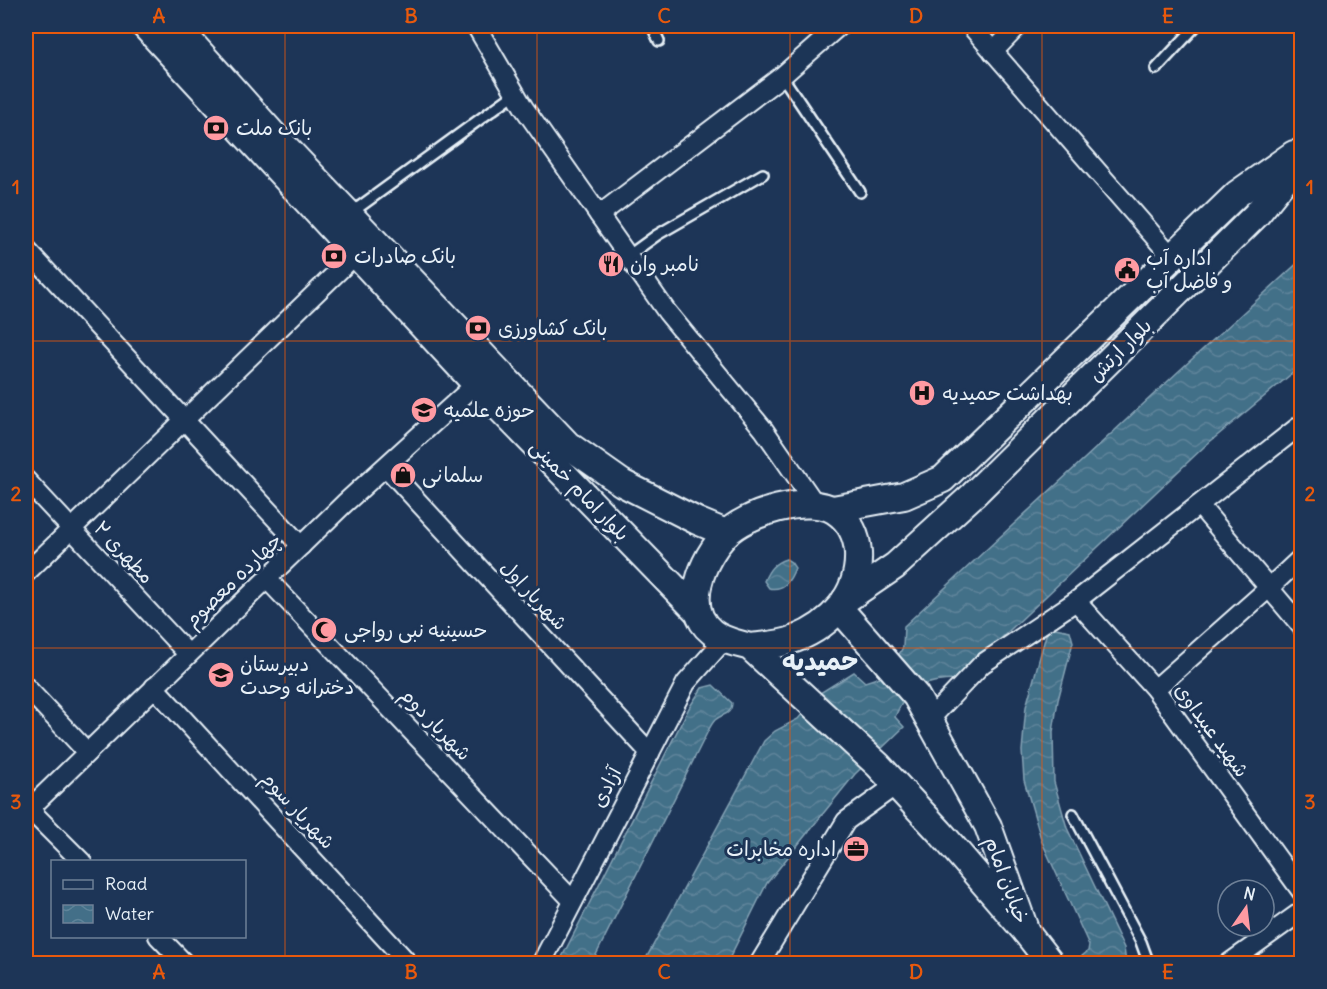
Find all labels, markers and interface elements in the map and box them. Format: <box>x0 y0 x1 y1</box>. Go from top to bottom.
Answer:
text: A <box>153 3 166 28</box>
text: B <box>404 3 418 28</box>
text: C <box>657 3 671 28</box>
text: D <box>909 3 923 28</box>
text: E <box>1162 3 1174 28</box>
bank icon: بانک ملت <box>201 113 231 143</box>
place label: بانک ملت <box>236 115 312 140</box>
text: 1 <box>12 174 20 199</box>
text: 1 <box>1306 174 1314 199</box>
bank icon: بانک صادرات <box>319 241 349 271</box>
place label: بانک صادرات <box>354 243 456 268</box>
place label: اداره آب و فاضل آب <box>1146 245 1232 293</box>
restaurant icon: نامبر وان <box>596 249 626 279</box>
place label: نامبر وان <box>630 251 699 276</box>
public building icon: اداره آب و فاضل آب <box>1112 255 1142 285</box>
bank icon: بانک کشاورزی <box>463 313 493 343</box>
street label: بلوار ارتش <box>1083 313 1157 387</box>
place label: بانک کشاورزی <box>498 315 608 340</box>
hospital icon: بهداشت حمیدیه <box>907 378 937 408</box>
place label: بهداشت حمیدیه <box>942 380 1073 405</box>
school or university icon: حوزه علمیه <box>409 395 439 425</box>
place label: حوزه علمیه <box>444 397 535 422</box>
street label: بلوار امام خمینی <box>523 433 635 548</box>
shop icon: سلمانی <box>388 460 418 490</box>
place label: سلمانی <box>422 462 483 488</box>
text: 2 <box>11 481 22 506</box>
text: 2 <box>1305 481 1316 506</box>
street label: مطهری ۲ <box>89 515 160 588</box>
street label: چهارده معصوم <box>179 527 289 635</box>
street label: شهریار اول <box>496 554 573 635</box>
mosque icon: حسینیه نبی رواجی <box>309 615 339 645</box>
place label: حسینیه نبی رواجی <box>344 617 488 643</box>
district label: حمیدیه <box>782 644 858 677</box>
place label: دبیرستان دخترانه وحدت <box>240 651 354 699</box>
school or university icon: دبیرستان دخترانه وحدت <box>206 660 236 690</box>
street label: شهید عبیداوی <box>1169 678 1255 782</box>
street label: شهریار دوم <box>393 682 477 768</box>
street label: آزادی <box>585 761 627 811</box>
street label: شهریار سوم <box>253 766 341 856</box>
text: 3 <box>10 789 22 814</box>
text: 3 <box>1304 789 1316 814</box>
street label: خیابان امام <box>977 833 1035 928</box>
office icon: اداره مخابرات <box>841 834 871 864</box>
place label: اداره مخابرات <box>726 836 836 861</box>
legend <box>51 860 246 938</box>
text: Road <box>105 872 148 895</box>
north arrow <box>1216 878 1276 938</box>
text: N <box>1242 882 1257 904</box>
text: Water <box>105 902 155 925</box>
text: A <box>153 959 166 984</box>
text: B <box>404 959 418 984</box>
text: C <box>657 959 671 984</box>
text: D <box>909 959 923 984</box>
text: E <box>1162 959 1174 984</box>

